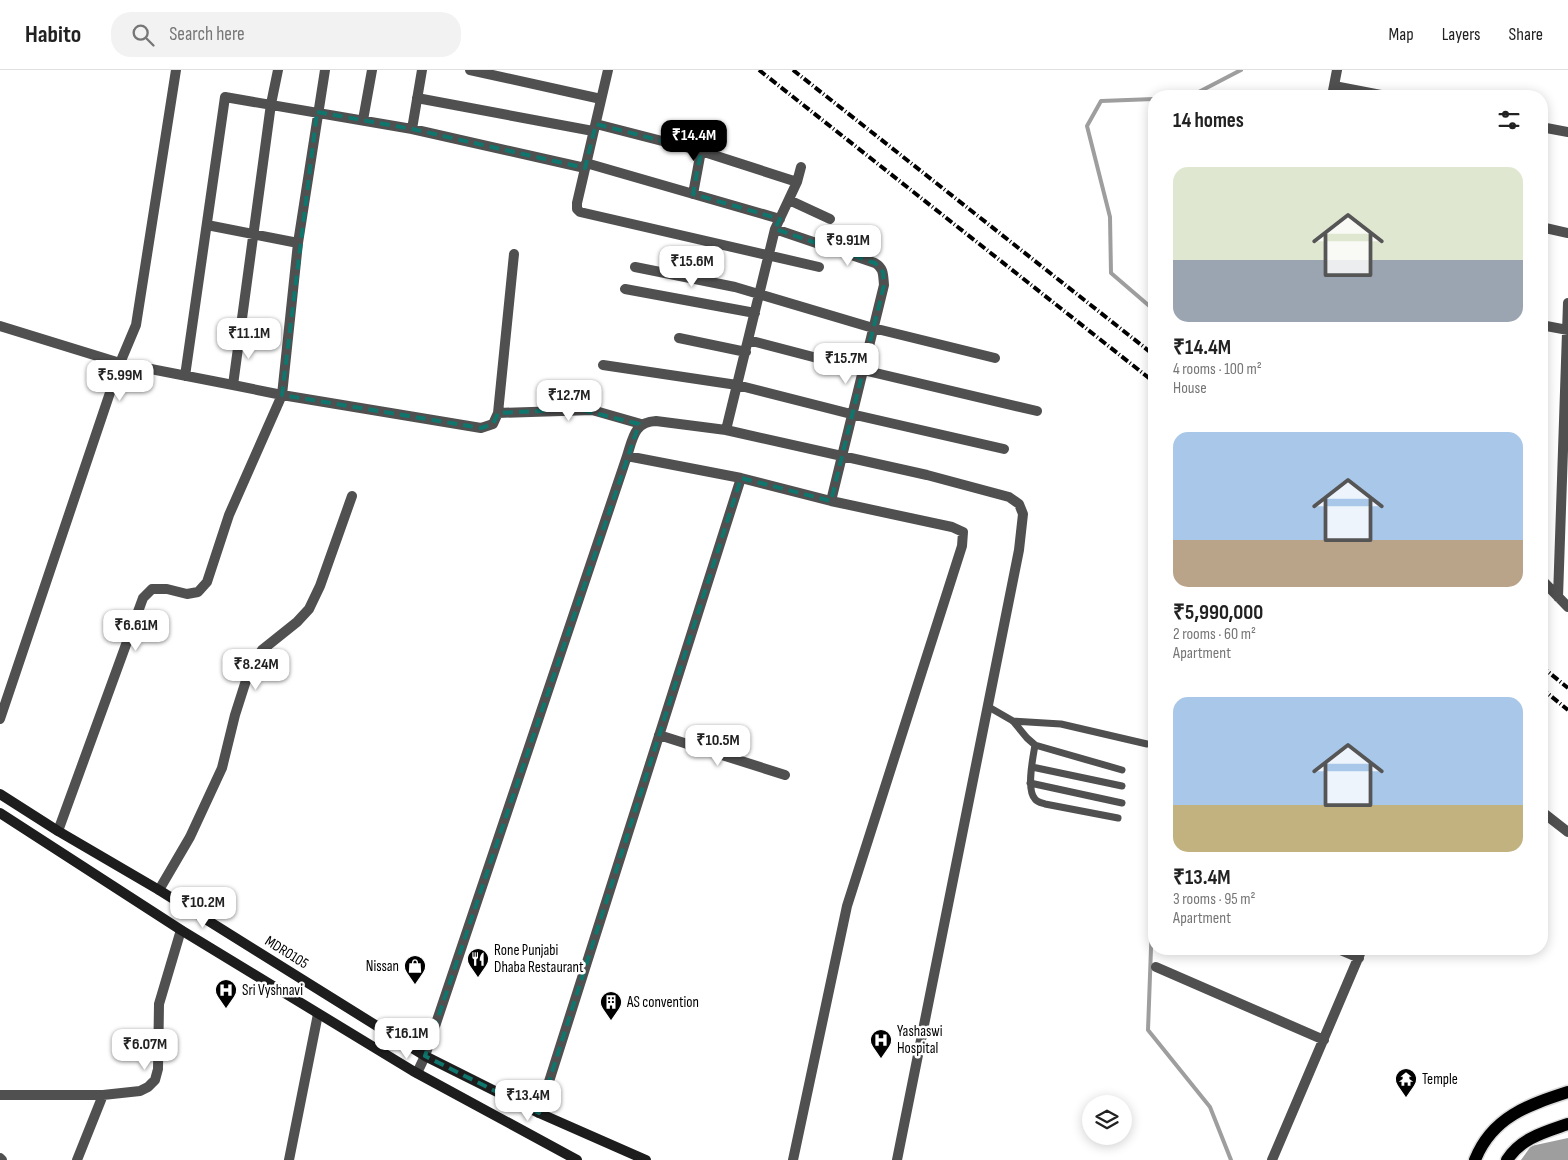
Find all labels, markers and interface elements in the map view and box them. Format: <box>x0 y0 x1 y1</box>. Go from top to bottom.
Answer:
search box <box>111 12 461 57</box>
text: Habito <box>25 20 81 49</box>
icon: search <box>129 21 157 49</box>
text: Search here <box>169 23 245 46</box>
text: Map <box>1389 24 1414 45</box>
text: Layers <box>1442 24 1481 45</box>
text: Share <box>1509 24 1543 45</box>
icon: filters <box>1495 106 1523 134</box>
text: 14 homes <box>1173 108 1244 133</box>
pin: ₹14.4M <box>653 119 735 162</box>
text: ₹14.4M <box>672 126 716 145</box>
icon: home <box>1303 200 1393 290</box>
pin: ₹9.91M <box>807 224 889 267</box>
text: ₹9.91M <box>826 231 870 250</box>
pin: ₹15.6M <box>651 246 733 288</box>
text: ₹15.6M <box>670 252 714 271</box>
pin: ₹11.1M <box>208 318 290 360</box>
text: ₹11.1M <box>228 324 270 343</box>
text: ₹14.4M <box>1173 335 1231 360</box>
pin: ₹15.7M <box>805 342 887 385</box>
text: ₹15.7M <box>825 349 867 368</box>
pin: ₹5.99M <box>79 360 161 402</box>
text: 4 rooms · 100 m² <box>1173 360 1262 379</box>
text: ₹5.99M <box>98 366 142 385</box>
text: House <box>1173 379 1207 398</box>
pin: ₹12.7M <box>528 380 610 422</box>
text: ₹12.7M <box>548 386 590 405</box>
icon: home <box>1303 465 1393 555</box>
text: ₹5,990,000 <box>1173 600 1263 625</box>
pin: ₹6.61M <box>95 610 177 652</box>
text: ₹6.61M <box>114 616 158 635</box>
text: 2 rooms · 60 m² <box>1173 625 1256 644</box>
text: Apartment <box>1173 644 1231 663</box>
pin: ₹8.24M <box>215 648 297 691</box>
text: ₹8.24M <box>233 655 279 674</box>
pin: ₹10.5M <box>677 724 759 767</box>
icon: home <box>1303 730 1393 820</box>
text: ₹10.5M <box>696 731 740 750</box>
text: ₹13.4M <box>1173 865 1231 890</box>
pin: ₹10.2M <box>162 886 244 929</box>
text: 3 rooms · 95 m² <box>1173 890 1255 909</box>
text: ₹10.2M <box>181 893 225 912</box>
text: Apartment <box>1173 909 1231 928</box>
street label: MDR0105 <box>261 932 312 973</box>
place label: Rone Punjabi Dhaba Restaurant <box>494 941 584 977</box>
restaurant icon: Rone Punjabi Dhaba Restaurant <box>466 947 490 978</box>
shop icon: Nissan <box>403 954 427 985</box>
place label: Nissan <box>366 957 399 976</box>
hospital icon: Sri Vyshnavi <box>214 978 238 1009</box>
place label: Sri Vyshnavi <box>242 981 303 1000</box>
building icon: AS convention <box>599 990 623 1021</box>
place label: AS convention <box>626 993 699 1012</box>
pin: ₹16.1M <box>366 1018 448 1060</box>
place label: Yashaswi Hospital <box>897 1022 943 1058</box>
text: ₹16.1M <box>386 1024 428 1043</box>
pin: ₹6.07M <box>104 1028 186 1071</box>
hospital icon: Yashaswi Hospital <box>869 1028 893 1059</box>
text: ₹6.07M <box>123 1035 167 1054</box>
temple icon: Temple <box>1394 1067 1418 1098</box>
place label: Temple <box>1422 1070 1458 1089</box>
pin: ₹13.4M <box>487 1080 569 1122</box>
text: ₹13.4M <box>506 1086 550 1105</box>
map controls <box>1082 1095 1132 1145</box>
button: layers <box>1082 1095 1132 1145</box>

